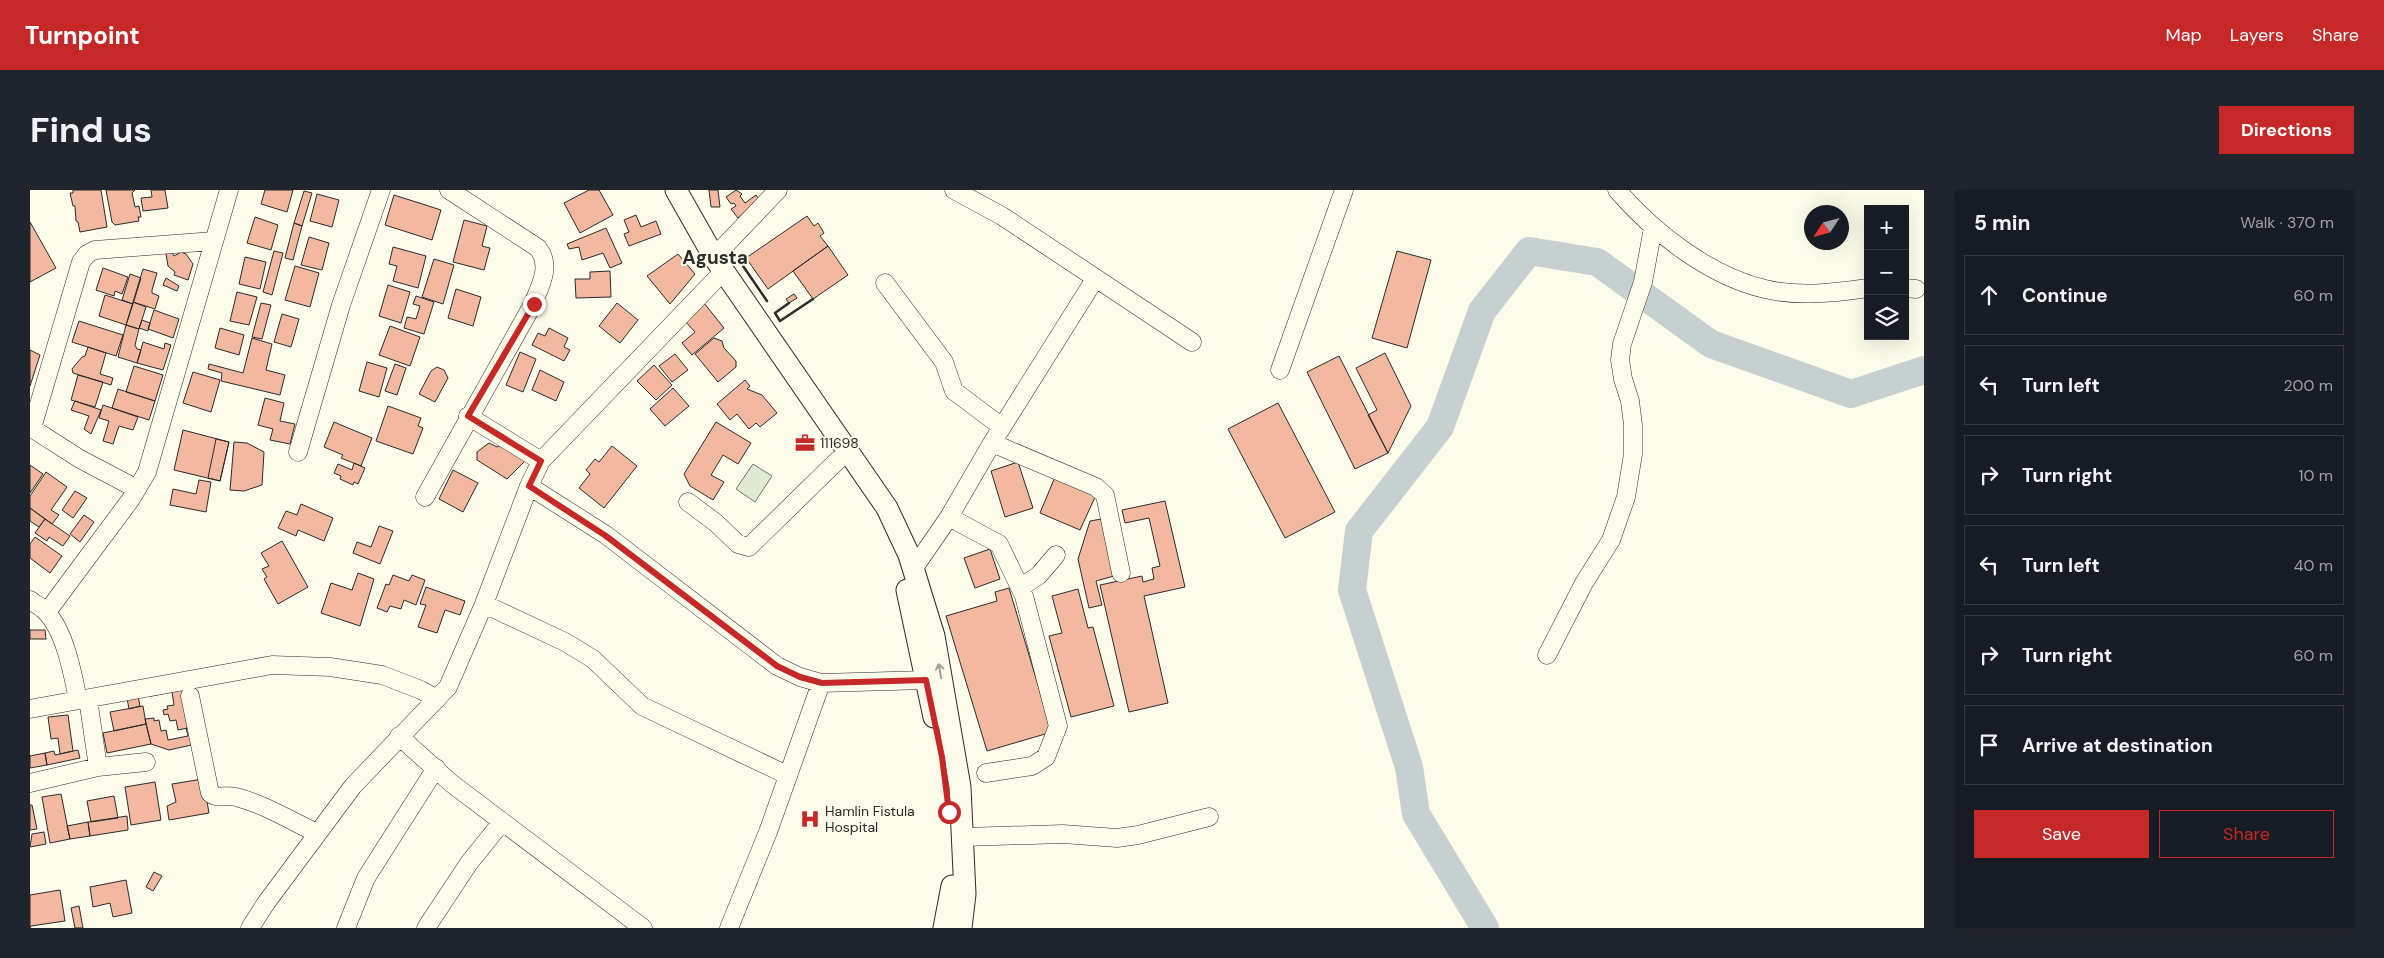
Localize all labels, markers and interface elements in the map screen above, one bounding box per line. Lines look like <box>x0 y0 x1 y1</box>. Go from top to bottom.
text: Turnpoint <box>25 20 140 51</box>
text: Map <box>2166 23 2202 47</box>
text: Layers <box>2230 23 2284 47</box>
text: Share <box>2312 23 2359 47</box>
button: Directions <box>2219 106 2354 154</box>
text: Find us <box>30 107 152 153</box>
north arrow <box>1804 205 1849 250</box>
map controls <box>1864 205 1909 340</box>
button: + <box>1864 205 1909 250</box>
text: 5 min <box>1974 209 2030 237</box>
text: Walk · 370 m <box>2240 212 2334 233</box>
district label: Agusta <box>682 245 748 270</box>
button: − <box>1864 250 1909 295</box>
icon: ahead <box>1975 281 2003 309</box>
text: Continue <box>2022 283 2108 308</box>
text: 60 m <box>2293 285 2333 306</box>
route end <box>523 293 546 316</box>
button: layers <box>1864 295 1909 340</box>
icon: left <box>1975 371 2003 399</box>
text: Turn left <box>2022 373 2100 398</box>
text: 200 m <box>2284 375 2333 396</box>
office icon: 111698 <box>794 432 816 454</box>
place label: 111698 <box>820 434 859 452</box>
icon: right <box>1975 461 2003 489</box>
text: Turn right <box>2022 463 2112 488</box>
text: 10 m <box>2299 465 2333 486</box>
icon: left <box>1975 551 2003 579</box>
text: Turn left <box>2022 553 2100 578</box>
text: 40 m <box>2294 555 2333 576</box>
icon: right <box>1975 641 2003 669</box>
text: Turn right <box>2022 643 2112 668</box>
text: 60 m <box>2293 645 2333 666</box>
one-way arrow <box>935 664 945 680</box>
icon: arrive <box>1975 731 2003 759</box>
text: Arrive at destination <box>2022 733 2213 758</box>
route start <box>938 801 961 824</box>
place label: Hamlin Fistula Hospital <box>825 802 915 836</box>
hospital icon: Hamlin Fistula Hospital <box>799 808 821 830</box>
button: Save <box>1974 810 2149 858</box>
button: Share <box>2159 810 2334 858</box>

